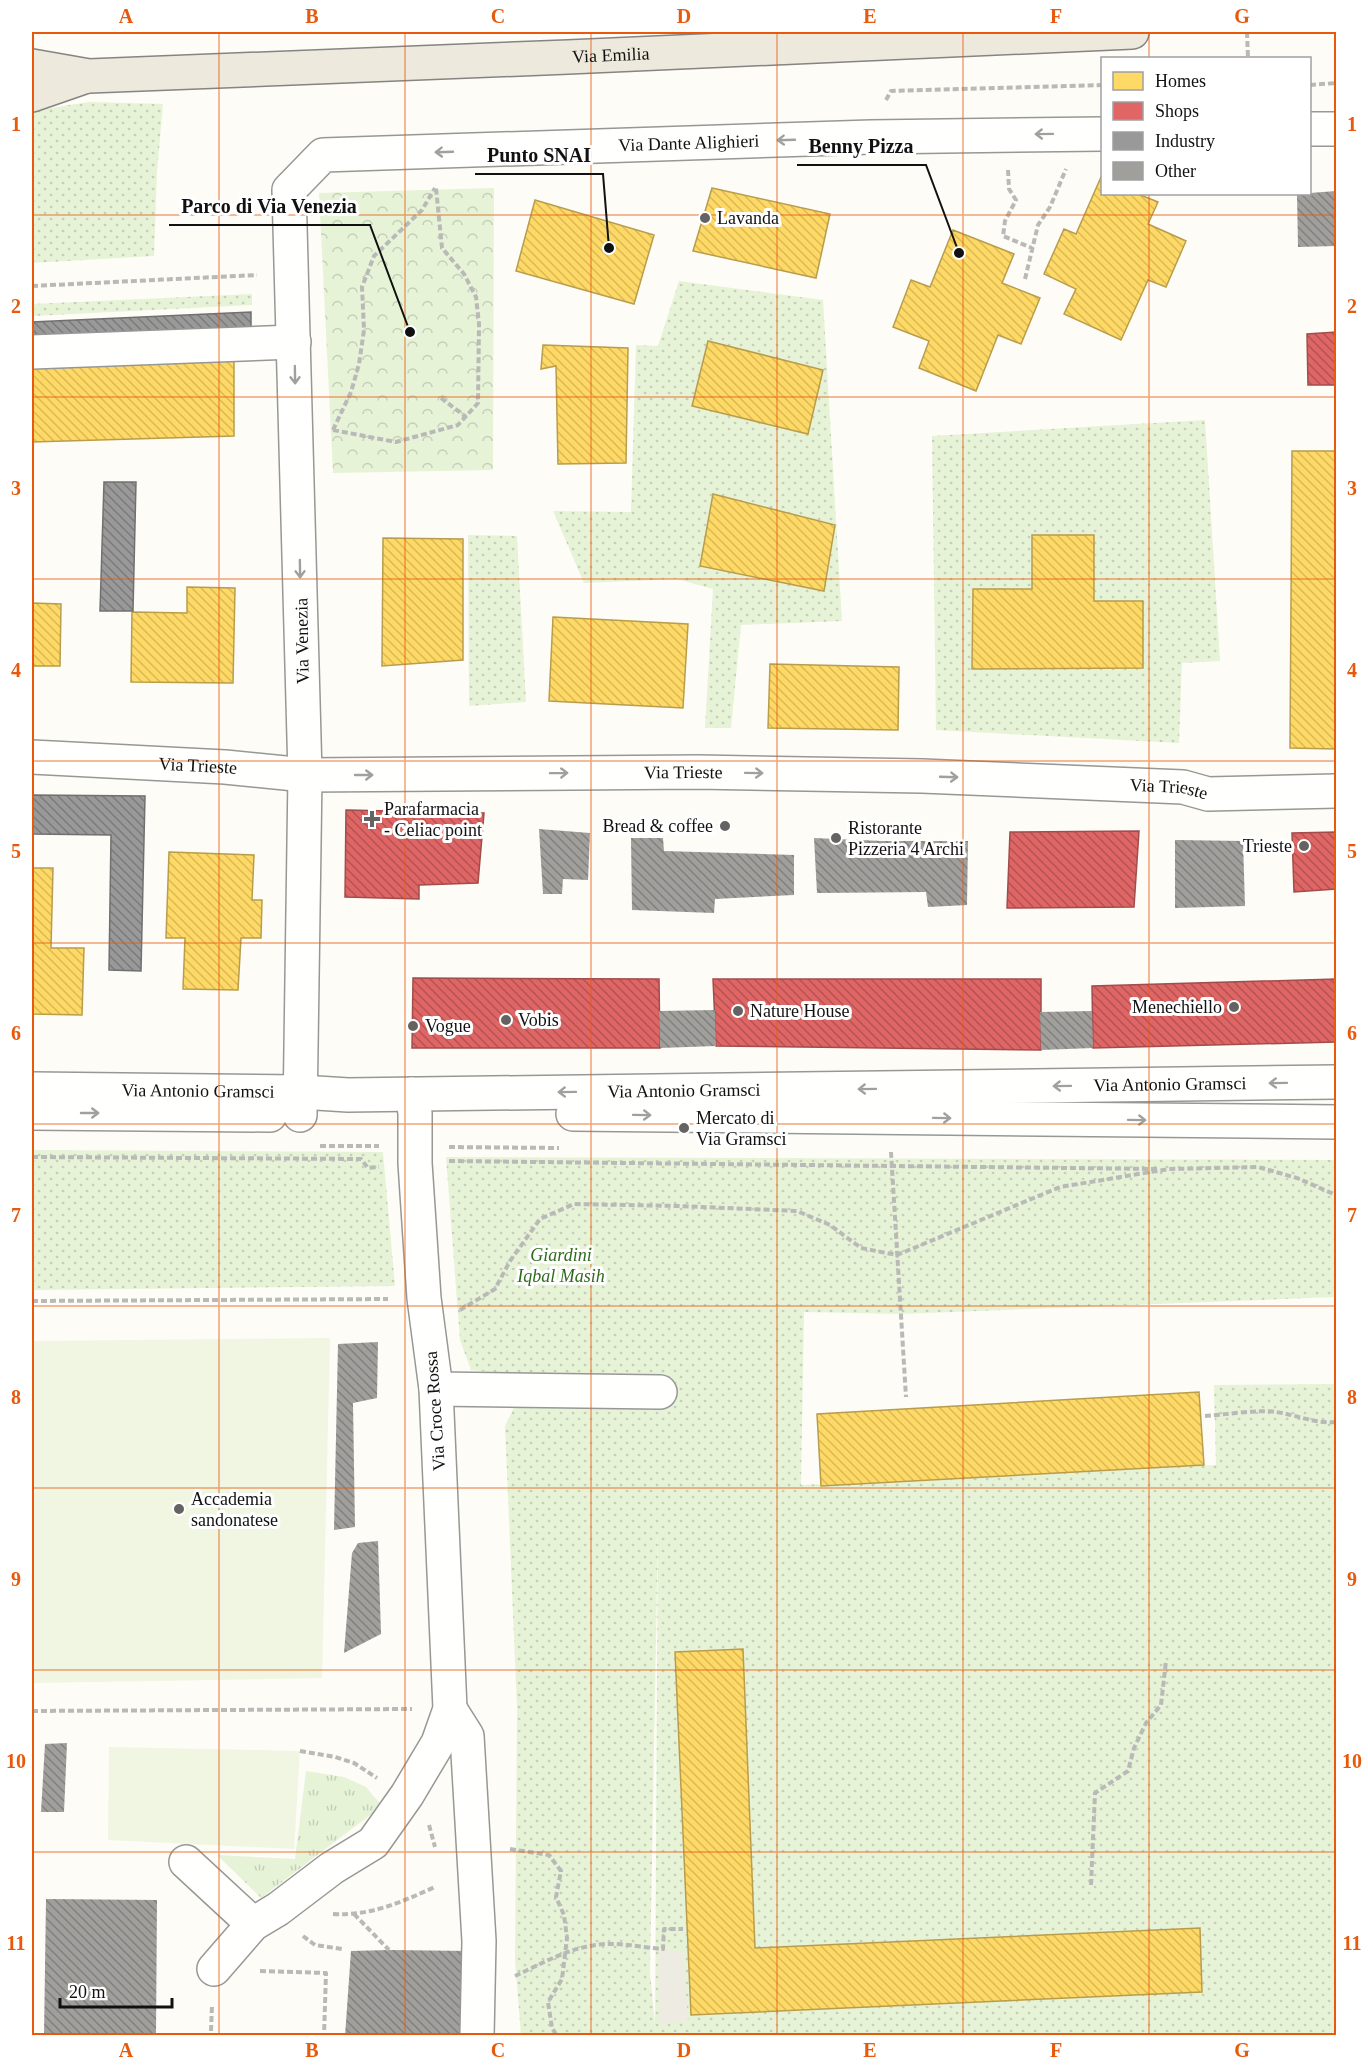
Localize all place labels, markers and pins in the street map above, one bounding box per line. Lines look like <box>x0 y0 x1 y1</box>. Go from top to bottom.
callout: Benny Pizza <box>797 127 926 165</box>
callout: Punto SNAI <box>475 136 603 174</box>
callout: Parco di Via Venezia <box>169 187 370 225</box>
place label: Lavanda <box>717 208 779 228</box>
marker: Lavanda <box>698 211 712 225</box>
place label: Parafarmacia - Celiac point <box>384 799 482 840</box>
marker: Parafarmacia - Celiac point <box>365 812 379 826</box>
place label: Bread & coffee <box>602 816 713 836</box>
place label: Ristorante Pizzeria 4 Archi <box>848 818 964 859</box>
marker: Bread & coffee <box>718 819 732 833</box>
marker: Ristorante Pizzeria 4 Archi <box>829 831 843 845</box>
place label: Trieste <box>1243 836 1292 856</box>
marker: Trieste <box>1297 839 1311 853</box>
place label: Menechiello <box>1132 997 1222 1017</box>
marker: Menechiello <box>1227 1000 1241 1014</box>
place label: Nature House <box>750 1001 849 1021</box>
marker: Nature House <box>731 1004 745 1018</box>
place label: Vobis <box>518 1010 559 1030</box>
marker: Vobis <box>499 1013 513 1027</box>
place label: Vogue <box>425 1016 471 1036</box>
marker: Vogue <box>406 1019 420 1033</box>
place label: Mercato di Via Gramsci <box>696 1108 786 1149</box>
marker: Mercato di Via Gramsci <box>677 1121 691 1135</box>
place label: Accademia sandonatese <box>191 1489 278 1530</box>
marker: Accademia sandonatese <box>172 1502 186 1516</box>

